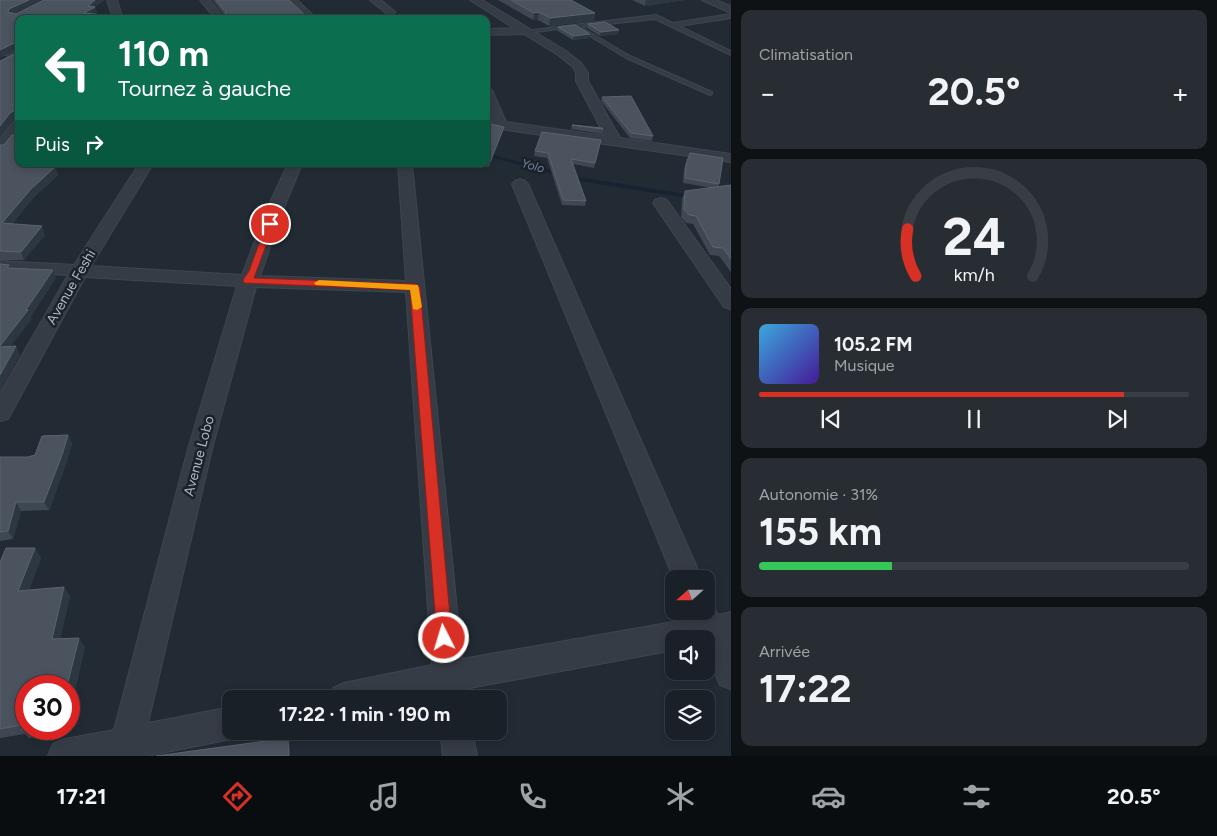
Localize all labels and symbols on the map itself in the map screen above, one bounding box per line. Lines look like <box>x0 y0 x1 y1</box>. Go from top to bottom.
water label: Yolo <box>520 156 546 176</box>
pin <box>249 203 291 245</box>
street label: Avenue Feshi <box>43 247 99 327</box>
street label: Avenue Lobo <box>180 414 218 498</box>
north arrow <box>665 570 715 620</box>
position arrow <box>417 611 469 663</box>
speed limit sign: 30 <box>15 675 80 740</box>

